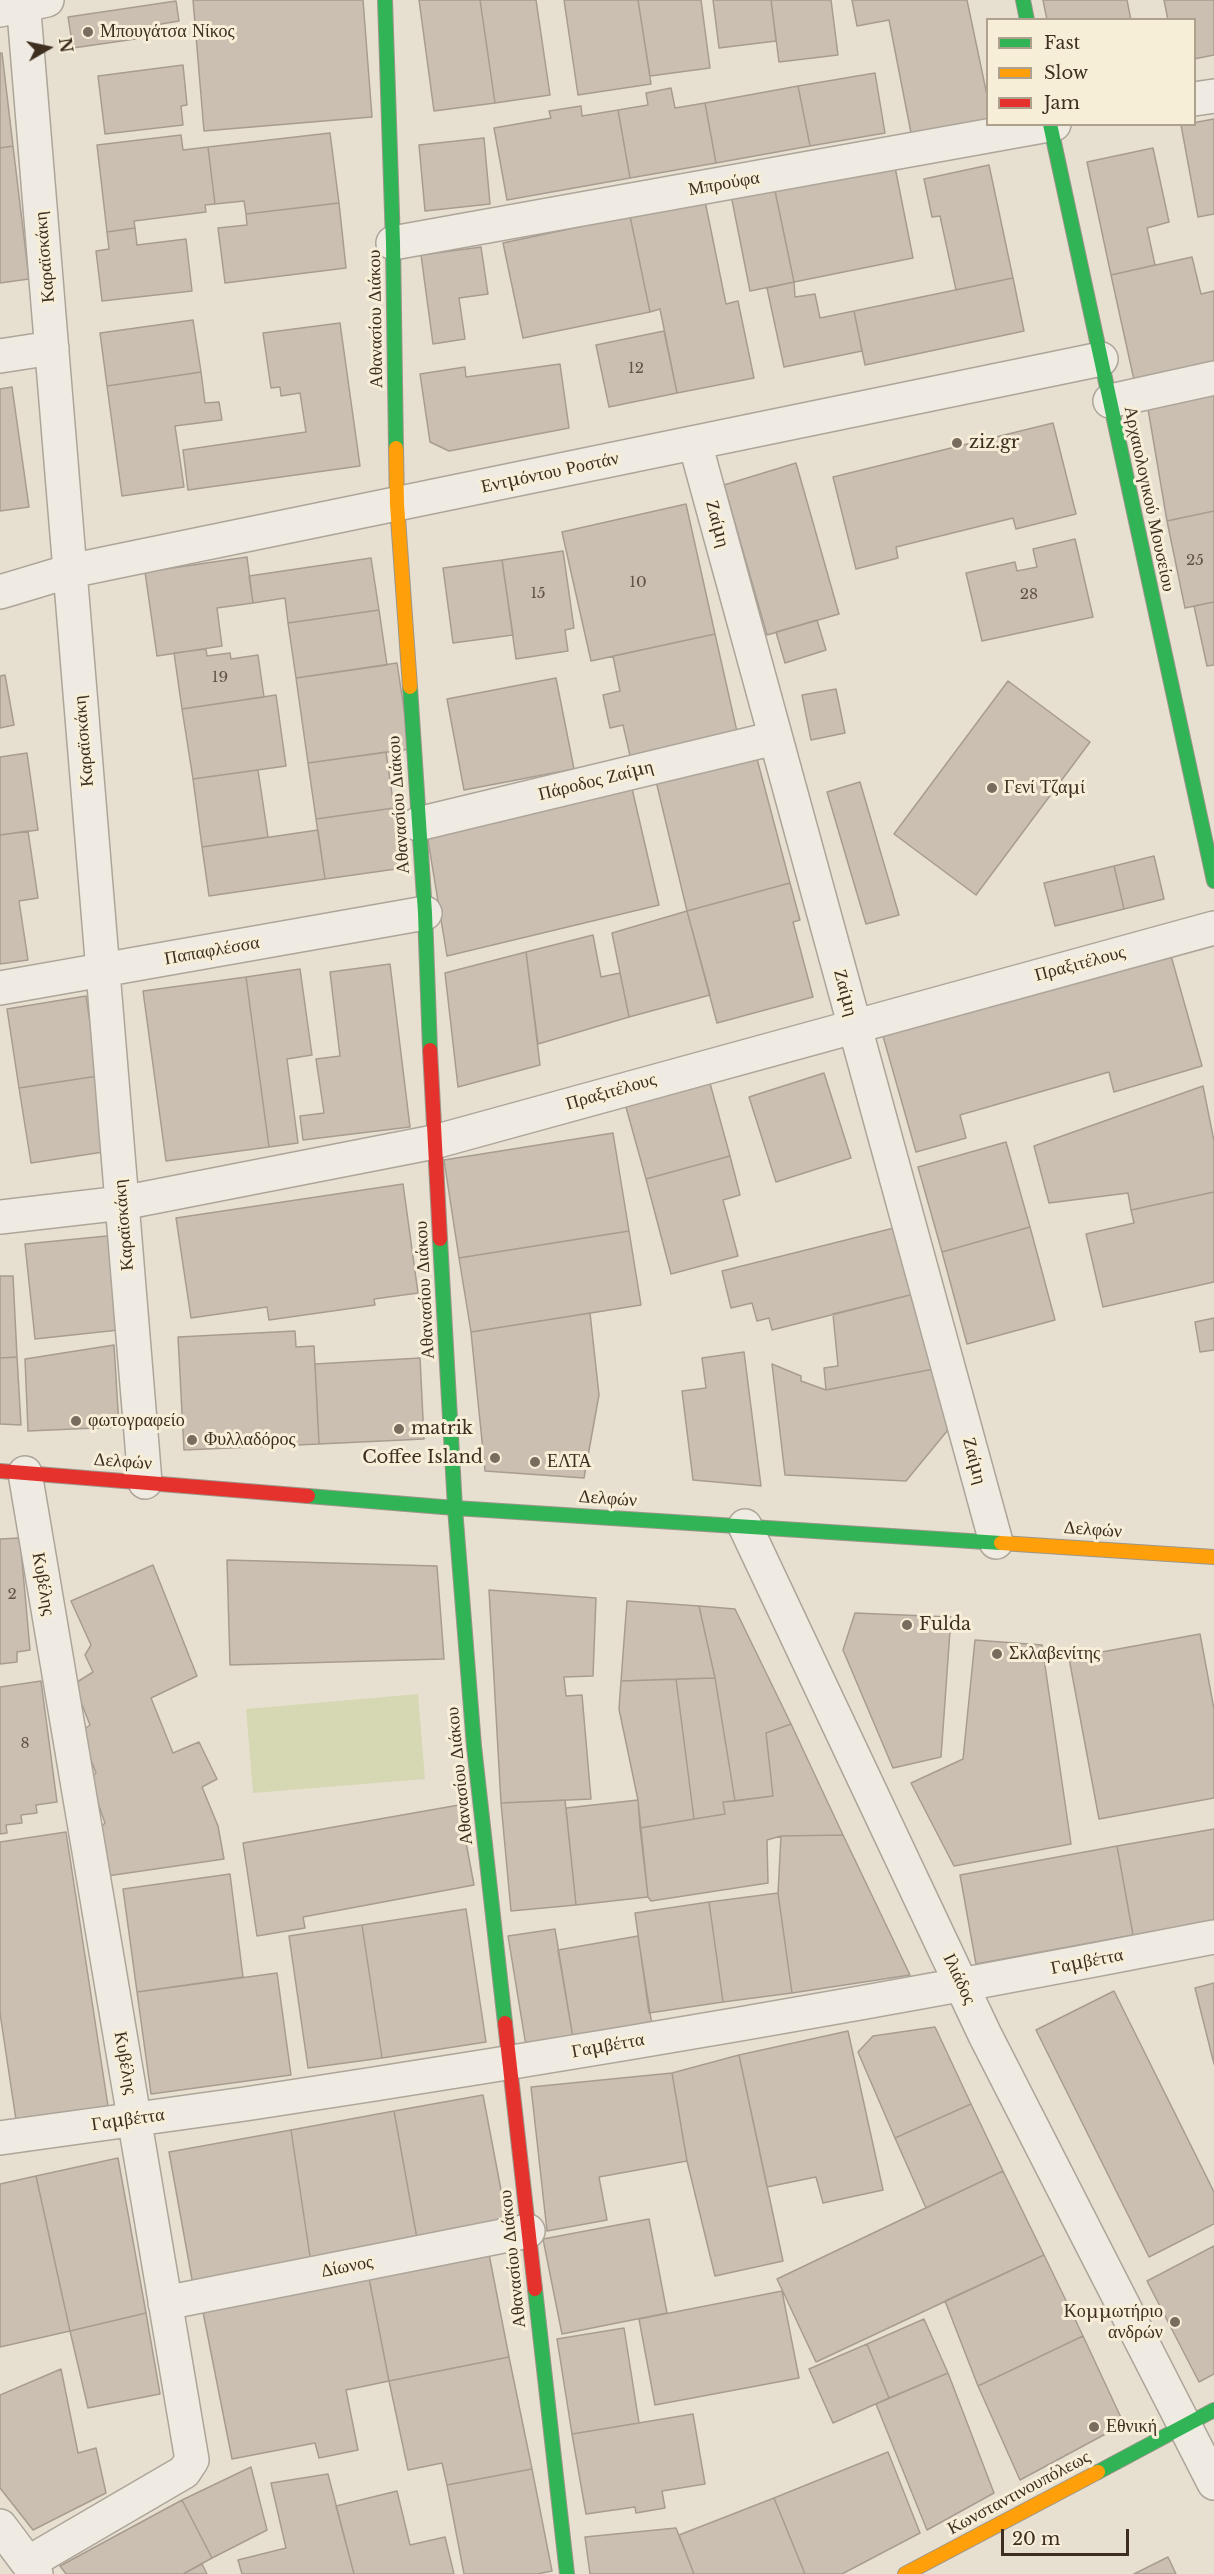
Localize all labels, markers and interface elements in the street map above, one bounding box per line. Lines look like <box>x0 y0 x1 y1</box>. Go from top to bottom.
north arrow <box>18 18 78 78</box>
legend <box>986 18 1196 126</box>
place label: Μπουγάτσα Νίκος <box>100 21 235 43</box>
marker: Μπουγάτσα Νίκος <box>81 25 95 39</box>
text: Fast <box>1044 32 1080 54</box>
text: N <box>55 36 77 54</box>
text: Slow <box>1044 62 1088 84</box>
text: Jam <box>1044 92 1080 114</box>
street label: Μπρούφα <box>687 167 761 201</box>
street label: Καραϊσκάκη <box>30 210 60 304</box>
street label: Αθανασίου Διάκου <box>364 249 388 389</box>
house number: 12 <box>628 360 644 378</box>
street label: Αρχαιολογικού Μουσείου <box>1119 404 1179 594</box>
place label: ziz.gr <box>969 432 1019 454</box>
marker: ziz.gr <box>950 436 964 450</box>
street label: Εντμόντου Ροστάν <box>479 448 621 498</box>
street label: Ζαίμη <box>700 498 734 550</box>
house number: 25 <box>1186 552 1204 570</box>
house number: 10 <box>629 574 647 592</box>
house number: 15 <box>530 585 546 603</box>
house number: 28 <box>1020 586 1038 604</box>
house number: 19 <box>212 669 228 687</box>
street label: Καραϊσκάκη <box>69 694 99 788</box>
street label: Αθανασίου Διάκου <box>383 735 415 875</box>
street label: Πάροδος Ζαίμη <box>536 756 656 806</box>
place label: Γενί Τζαμί <box>1004 777 1085 799</box>
marker: Γενί Τζαμί <box>985 781 999 795</box>
street label: Παπαφλέσσα <box>163 932 261 970</box>
street label: Πραξιτέλους <box>1032 942 1128 986</box>
street label: Ζαίμη <box>828 967 862 1019</box>
street label: Πραξιτέλους <box>563 1069 659 1115</box>
street label: Καραϊσκάκη <box>109 1178 139 1272</box>
street label: Αθανασίου Διάκου <box>411 1220 439 1360</box>
place label: φωτογραφείο <box>88 1410 185 1432</box>
marker: φωτογραφείο <box>69 1414 83 1428</box>
place label: matrik <box>411 1418 473 1440</box>
marker: matrik <box>392 1422 406 1436</box>
place label: Φυλλαδόρος <box>204 1429 296 1451</box>
marker: Φυλλαδόρος <box>185 1433 199 1447</box>
street label: Ζαίμη <box>957 1435 991 1487</box>
place label: Coffee Island <box>362 1447 483 1469</box>
street label: Δελφών <box>93 1449 153 1475</box>
marker: Coffee Island <box>488 1451 502 1465</box>
place label: ΕΛΤΑ <box>547 1451 592 1473</box>
marker: ΕΛΤΑ <box>528 1455 542 1469</box>
street label: Δελφών <box>578 1486 638 1512</box>
street label: Δελφών <box>1063 1517 1123 1543</box>
street label: Κυβέλης <box>27 1551 59 1617</box>
house number: 2 <box>7 1586 17 1604</box>
place label: Fulda <box>919 1614 971 1636</box>
marker: Fulda <box>900 1618 914 1632</box>
place label: Σκλαβενίτης <box>1009 1643 1100 1665</box>
marker: Σκλαβενίτης <box>990 1647 1004 1661</box>
street label: Αθανασίου Διάκου <box>442 1706 478 1846</box>
house number: 8 <box>20 1735 30 1753</box>
street label: Γαμβέττα <box>1049 1944 1125 1980</box>
street label: Ιλιάδος <box>938 1950 980 2008</box>
street label: Γαμβέττα <box>570 2029 646 2063</box>
street label: Κυβέλης <box>109 2030 141 2096</box>
street label: Γαμβέττα <box>90 2104 166 2136</box>
street label: Αθανασίου Διάκου <box>495 2189 531 2329</box>
street label: Δίωνος <box>319 2251 375 2283</box>
place label: Κομμωτήριο ανδρών <box>1064 2301 1163 2344</box>
marker: Κομμωτήριο ανδρών <box>1168 2315 1182 2329</box>
place label: Εθνική <box>1106 2416 1157 2438</box>
marker: Εθνική <box>1087 2420 1101 2434</box>
street label: Κωνσταντινουπόλεως <box>944 2446 1094 2540</box>
scale bar <box>1004 2517 1132 2555</box>
text: 20 m <box>1012 2528 1060 2550</box>

